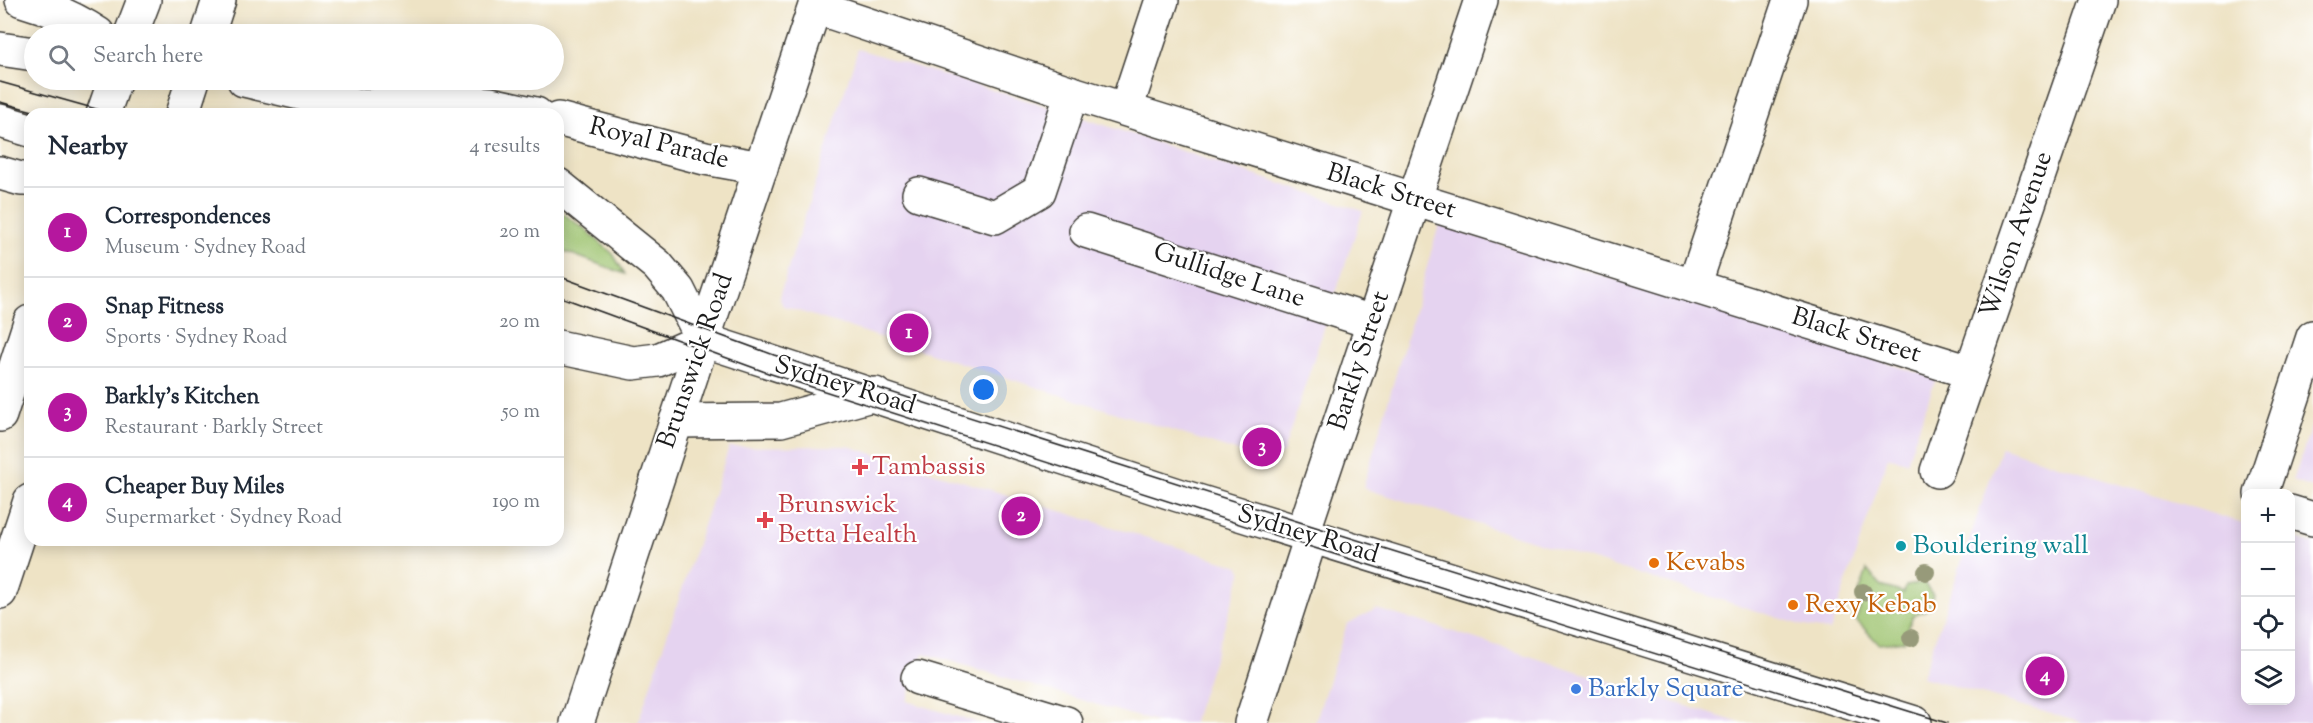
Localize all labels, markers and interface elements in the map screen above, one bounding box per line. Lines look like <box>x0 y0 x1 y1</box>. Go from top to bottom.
search box <box>24 24 564 90</box>
icon: search <box>45 41 78 74</box>
text: Search here <box>93 41 203 73</box>
street label: Royal Parade <box>585 109 733 179</box>
text: Nearby <box>48 129 128 166</box>
text: 4 results <box>469 133 540 162</box>
street label: Wilson Avenue <box>1971 147 2063 323</box>
street label: Black Street <box>1322 155 1460 229</box>
text: Correspondences <box>105 202 271 234</box>
text: 1 <box>64 218 71 247</box>
text: 20 m <box>499 218 540 247</box>
text: Museum · Sydney Road <box>105 234 306 263</box>
street label: Gullidge Lane <box>1148 234 1310 318</box>
street label: Brunswick Road <box>649 268 743 454</box>
street label: Barkly Street <box>1320 287 1400 435</box>
text: Snap Fitness <box>105 292 224 324</box>
street label: Black Street <box>1787 299 1925 373</box>
text: 2 <box>63 308 72 337</box>
text: 20 m <box>499 308 540 337</box>
pin: 1 <box>890 310 928 356</box>
text: Sports · Sydney Road <box>105 324 287 353</box>
street label: Sydney Road <box>770 347 921 425</box>
your location <box>969 375 998 404</box>
text: Barkly's Kitchen <box>105 382 260 414</box>
text: 3 <box>63 398 72 427</box>
text: 50 m <box>502 398 540 427</box>
text: Restaurant · Barkly Street <box>105 414 323 443</box>
pin: 3 <box>1242 424 1282 470</box>
place label: Tambassis <box>872 449 985 486</box>
marker: Tambassis <box>853 460 867 474</box>
text: Cheaper Buy Miles <box>105 472 284 504</box>
place label: Brunswick Betta Health <box>778 487 918 554</box>
text: 4 <box>62 488 73 517</box>
text: 190 m <box>492 488 540 517</box>
map controls <box>2241 489 2295 705</box>
button: + <box>2241 489 2295 543</box>
pin: 2 <box>1002 494 1040 538</box>
street label: Sydney Road <box>1233 496 1384 574</box>
text: Supermarket · Sydney Road <box>105 504 342 533</box>
marker: Brunswick Betta Health <box>756 511 774 529</box>
place label: Bouldering wall <box>1913 528 2089 565</box>
marker: Bouldering wall <box>1894 539 1908 553</box>
button: − <box>2241 543 2295 597</box>
place label: Kevabs <box>1666 545 1745 582</box>
marker: Kevabs <box>1647 556 1661 570</box>
place label: Rexy Kebab <box>1805 587 1937 624</box>
button: locate <box>2241 597 2295 651</box>
marker: Rexy Kebab <box>1786 598 1800 612</box>
button: layers <box>2241 651 2295 705</box>
pin: 4 <box>2026 654 2064 698</box>
place label: Barkly Square <box>1588 671 1744 708</box>
marker: Barkly Square <box>1569 682 1583 696</box>

